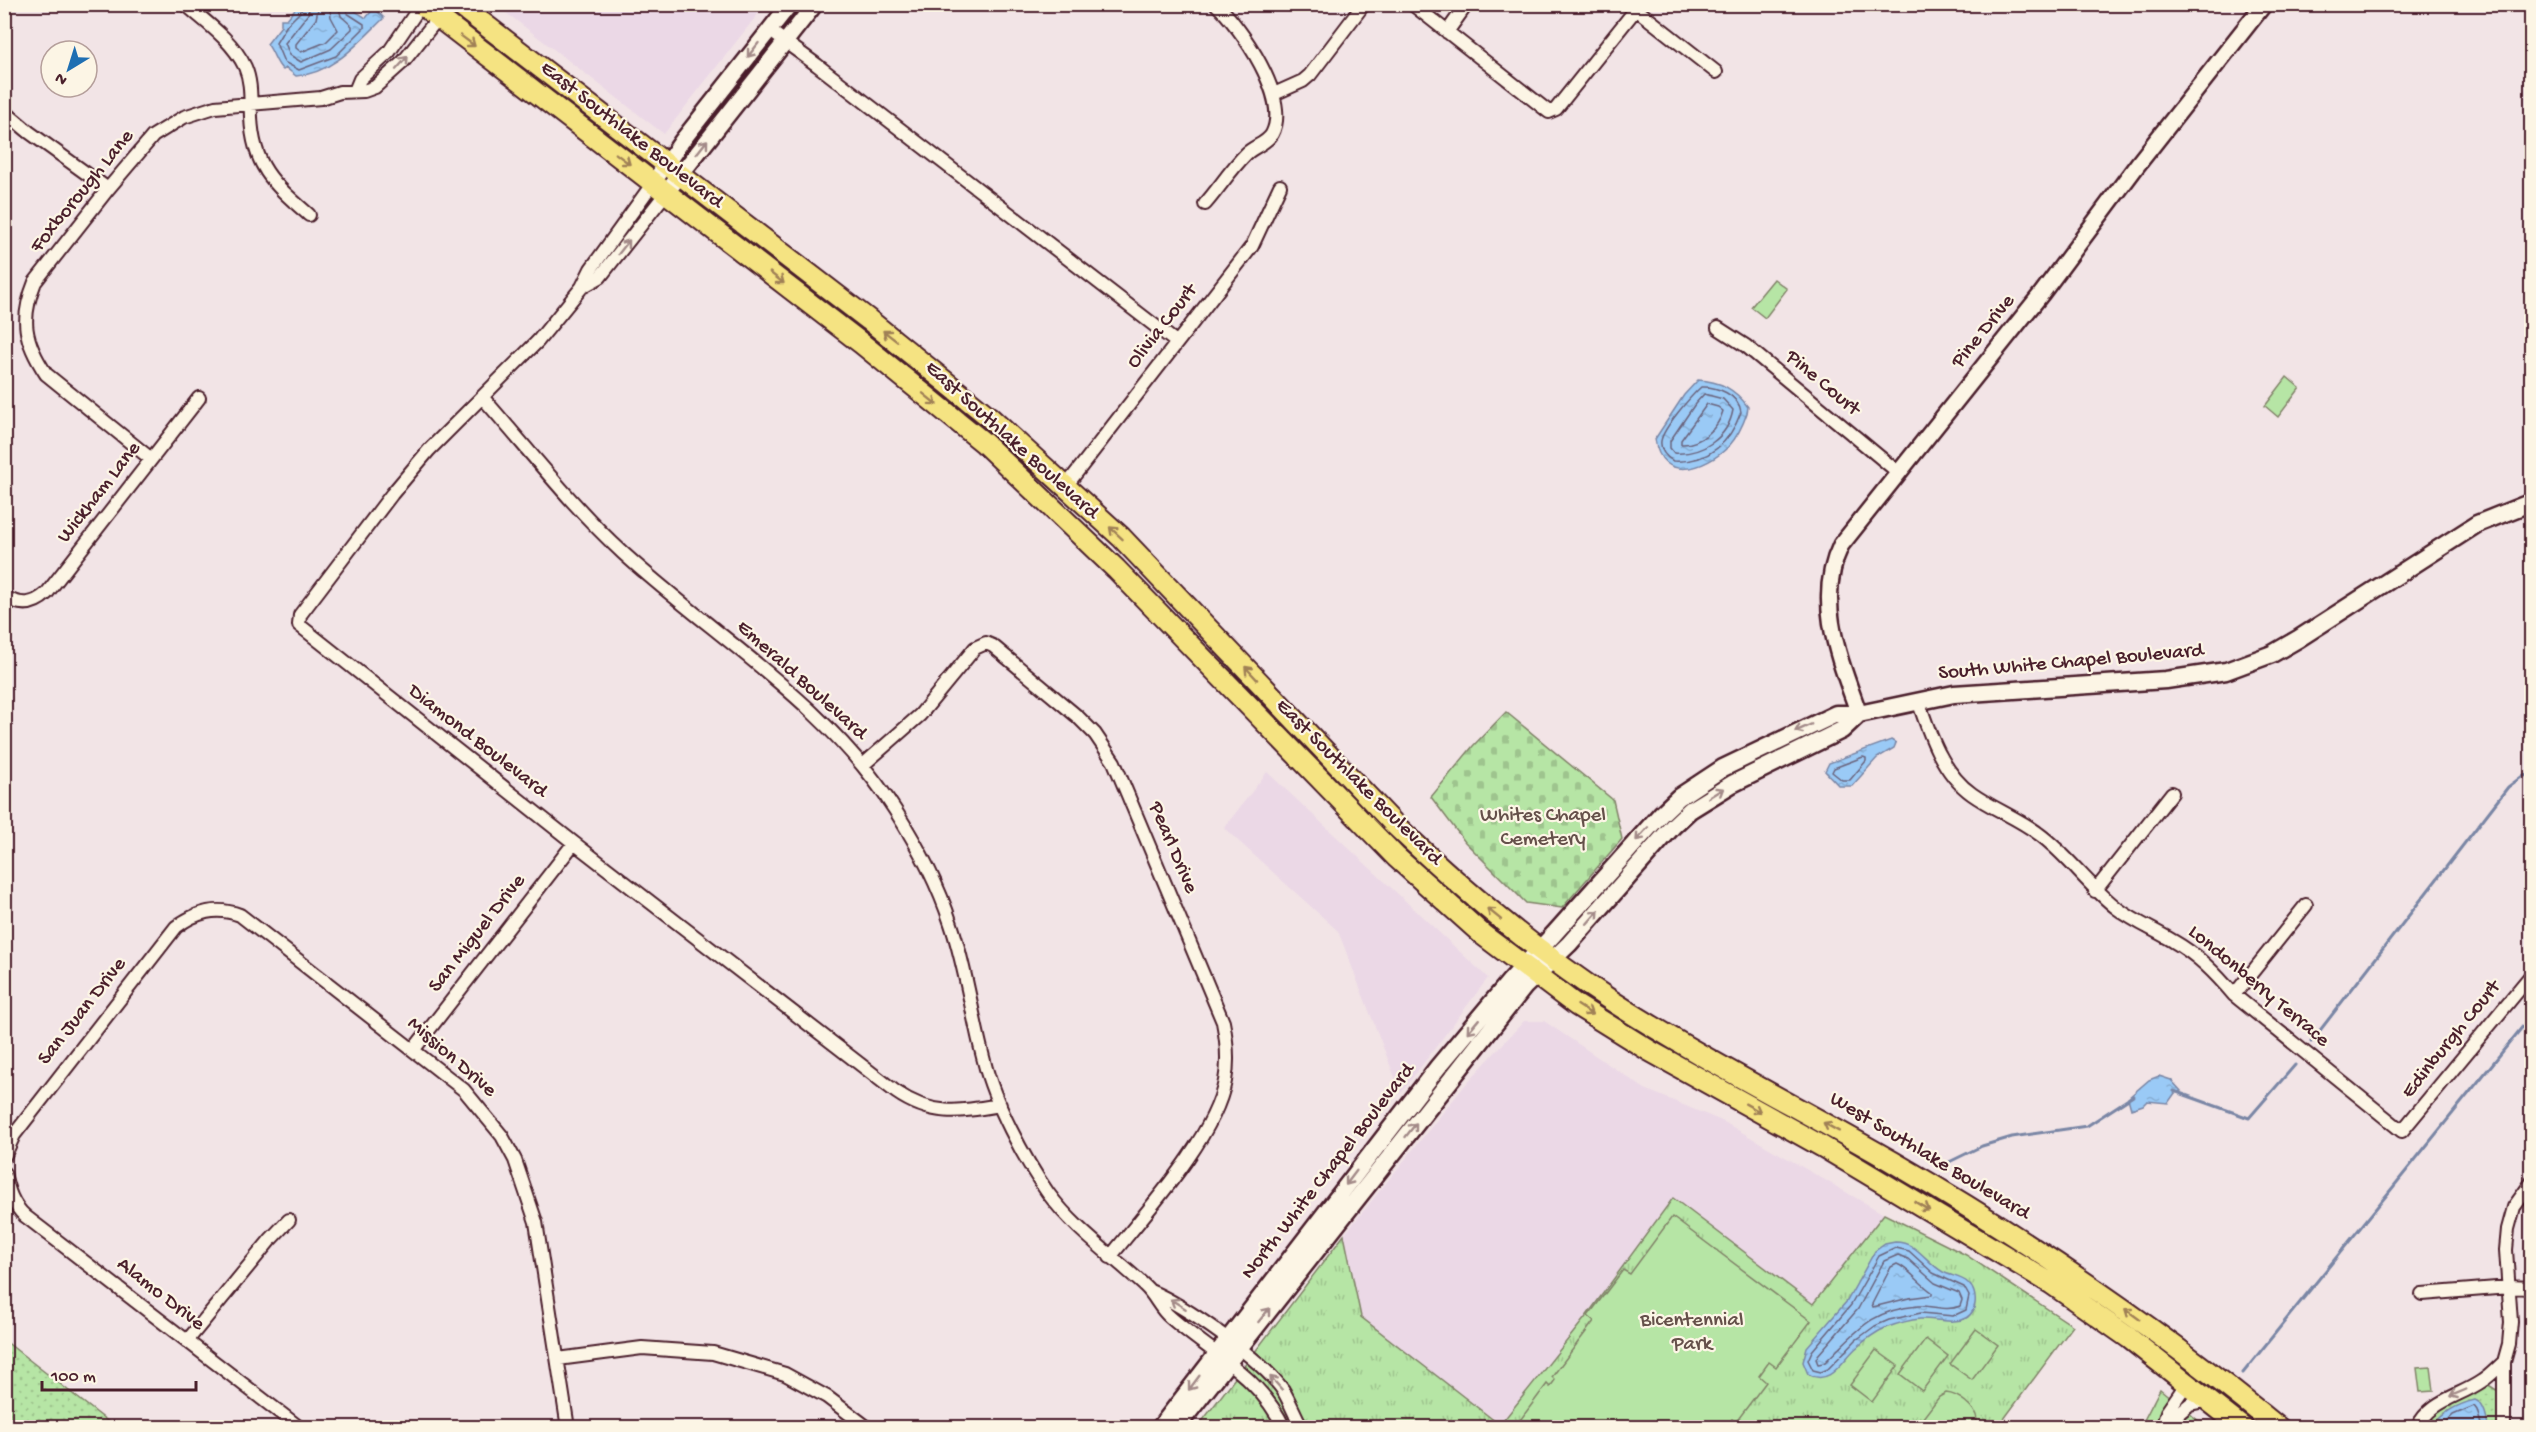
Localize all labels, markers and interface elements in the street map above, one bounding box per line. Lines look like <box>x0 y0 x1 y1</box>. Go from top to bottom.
one-way arrow <box>460 34 476 47</box>
north arrow <box>39 39 99 99</box>
one-way arrow <box>747 42 760 58</box>
one-way arrow <box>395 55 409 70</box>
street label: East Southlake Boulevard <box>534 57 729 216</box>
text: N <box>52 67 72 89</box>
street label: Foxborough Lane <box>25 124 141 259</box>
one-way arrow <box>696 139 709 155</box>
one-way arrow <box>614 153 630 166</box>
one-way arrow <box>617 239 630 255</box>
one-way arrow <box>769 272 785 285</box>
street label: Olivia Court <box>1122 278 1205 374</box>
street label: Pine Drive <box>1946 289 2022 375</box>
one-way arrow <box>882 330 898 343</box>
street label: Pine Court <box>1779 345 1866 424</box>
street label: East Southlake Boulevard <box>919 356 1104 527</box>
one-way arrow <box>922 392 937 406</box>
street label: Wickham Lane <box>53 436 148 549</box>
one-way arrow <box>1109 526 1124 540</box>
street label: Emerald Boulevard <box>730 616 873 747</box>
street label: South White Chapel Boulevard <box>1937 639 2206 687</box>
one-way arrow <box>1244 666 1259 681</box>
street label: Diamond Boulevard <box>401 678 553 805</box>
street label: East Southlake Boulevard <box>1269 694 1448 873</box>
one-way arrow <box>1795 723 1813 735</box>
one-way arrow <box>1707 787 1724 799</box>
street label: Pearl Drive <box>1141 798 1203 899</box>
park label: Whites Chapel Cemetery <box>1480 804 1606 853</box>
one-way arrow <box>1635 826 1649 841</box>
street label: San Miguel Drive <box>424 869 533 998</box>
one-way arrow <box>1486 907 1502 920</box>
one-way arrow <box>1586 910 1600 925</box>
street label: Londonberry Terrace <box>2182 920 2335 1054</box>
street label: San Juan Drive <box>33 952 133 1071</box>
street label: Edinburgh Court <box>2397 974 2509 1104</box>
one-way arrow <box>1576 1004 1593 1017</box>
street label: Mission Drive <box>401 1012 502 1105</box>
one-way arrow <box>1466 1018 1479 1034</box>
street label: North White Chapel Boulevard <box>1237 1058 1422 1285</box>
street label: West Southlake Boulevard <box>1824 1087 2035 1228</box>
one-way arrow <box>1744 1103 1762 1114</box>
one-way arrow <box>1822 1121 1840 1132</box>
one-way arrow <box>1405 1122 1418 1138</box>
one-way arrow <box>1345 1170 1358 1186</box>
one-way arrow <box>1913 1200 1930 1212</box>
street label: Alamo Drive <box>111 1253 210 1338</box>
one-way arrow <box>1170 1298 1187 1310</box>
one-way arrow <box>1257 1307 1270 1323</box>
one-way arrow <box>2125 1308 2141 1320</box>
park label: Bicentennial Park <box>1639 1309 1744 1358</box>
scale bar <box>42 1354 196 1392</box>
text: 100 m <box>50 1367 96 1388</box>
one-way arrow <box>1188 1375 1201 1391</box>
one-way arrow <box>1269 1376 1283 1391</box>
one-way arrow <box>2450 1388 2468 1399</box>

